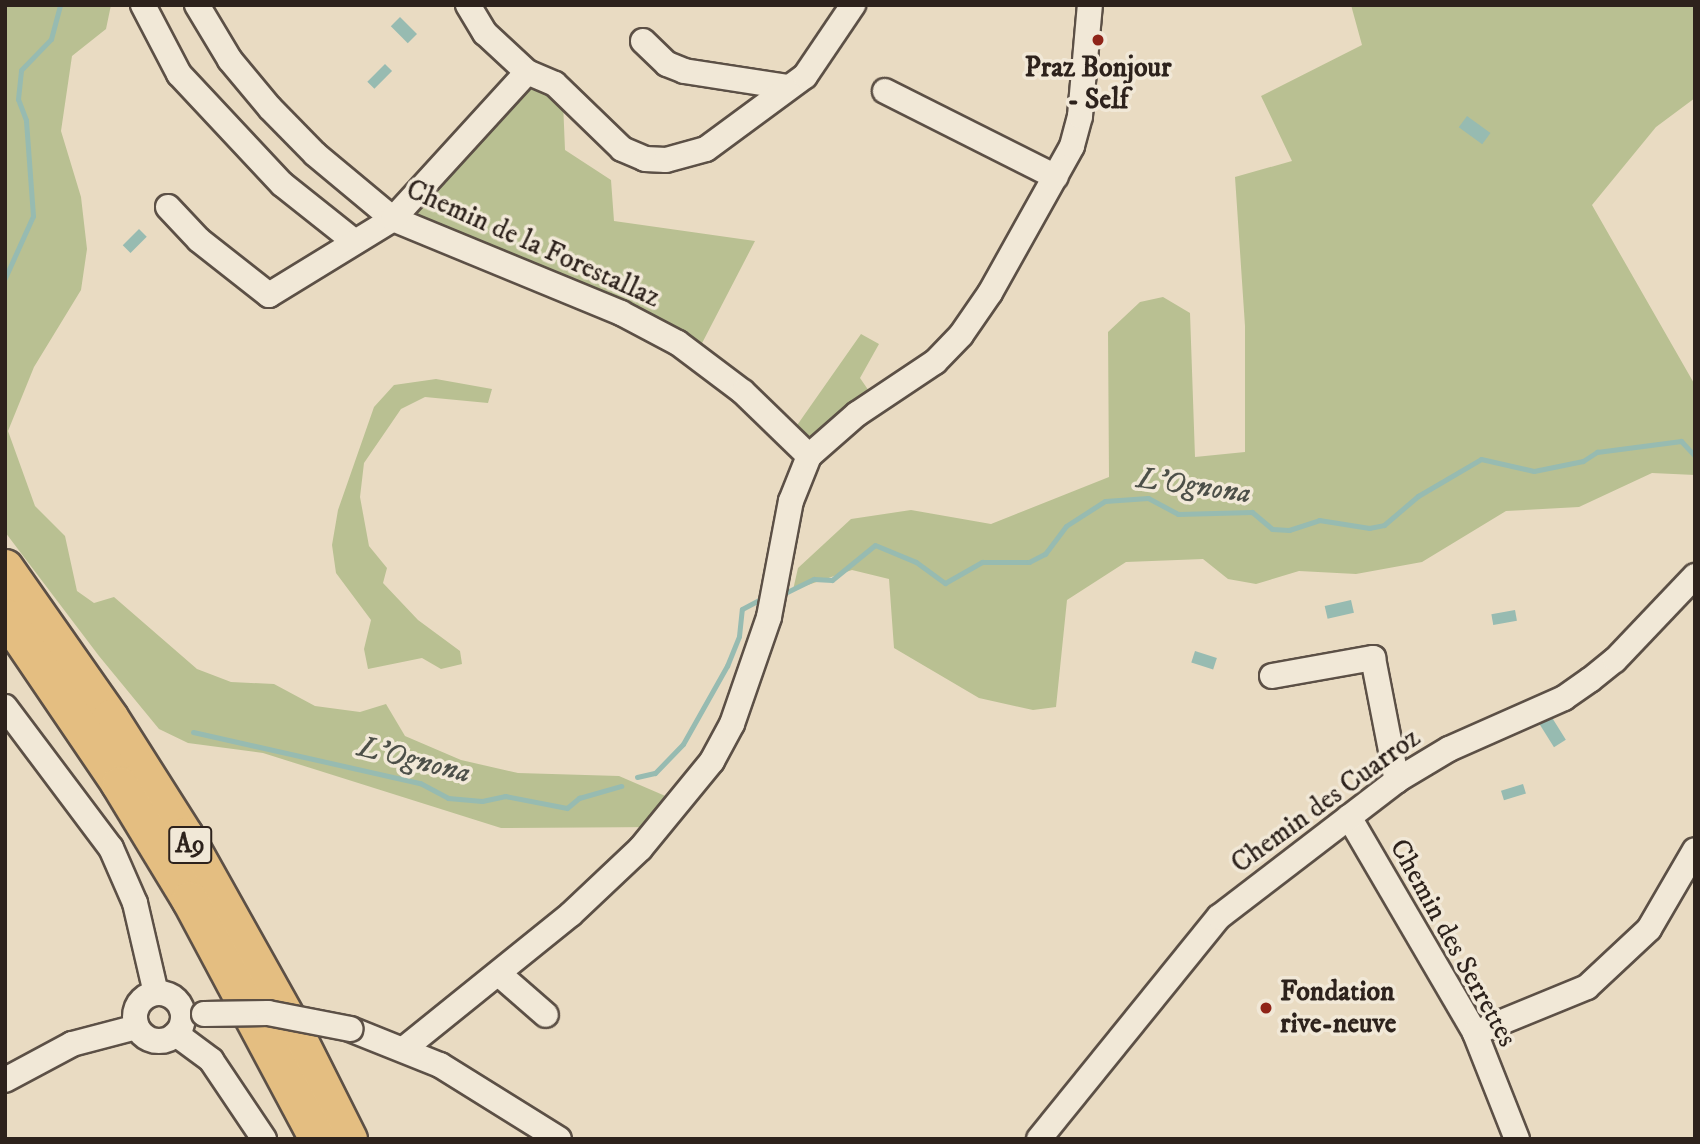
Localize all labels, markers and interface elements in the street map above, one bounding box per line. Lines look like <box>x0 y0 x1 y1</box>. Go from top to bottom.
marker: Praz Bonjour - Self <box>1090 32 1106 48</box>
place label: Praz Bonjour - Self <box>1025 51 1171 117</box>
street label: Chemin de la Forestallaz <box>401 173 665 315</box>
water label: L'Ognona <box>1135 461 1253 513</box>
street label: Chemin des Cuarroz <box>1225 721 1427 881</box>
water label: L'Ognona <box>354 730 474 792</box>
road number: A9 <box>167 822 213 867</box>
street label: Chemin des Serrettes <box>1382 833 1524 1053</box>
place label: Fondation rive-neuve <box>1280 975 1396 1041</box>
marker: Fondation rive-neuve <box>1258 1000 1274 1016</box>

